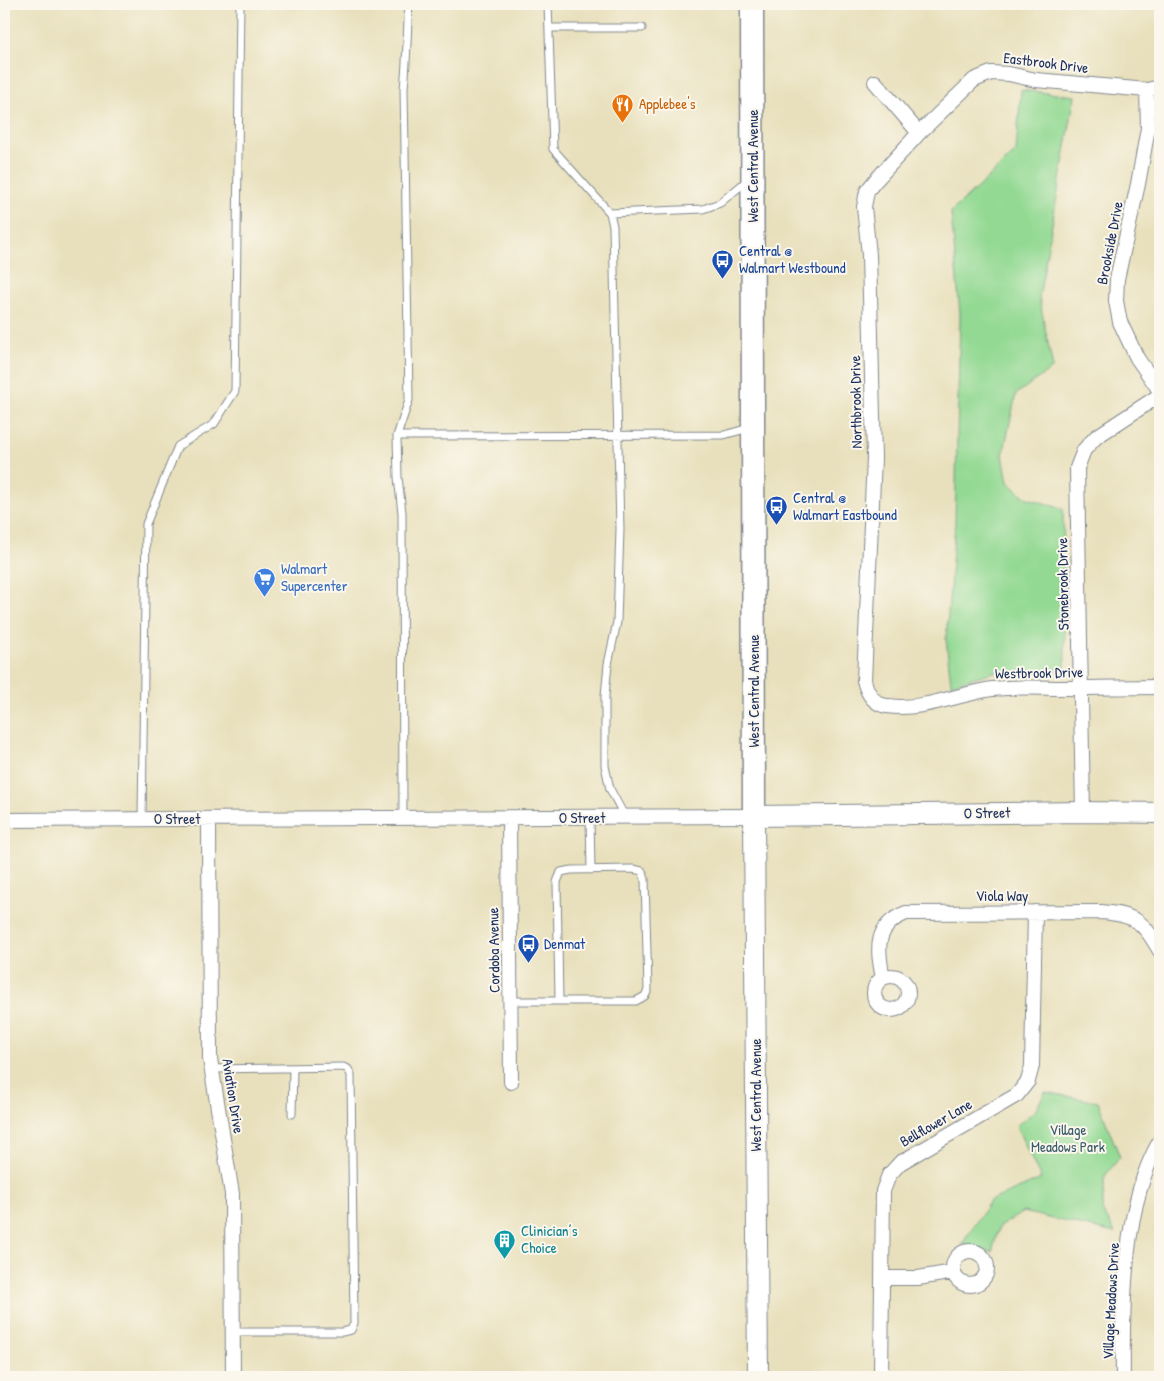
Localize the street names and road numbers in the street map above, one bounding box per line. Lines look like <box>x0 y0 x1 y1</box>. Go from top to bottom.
street label: Eastbrook Drive <box>1002 47 1090 78</box>
street label: West Central Avenue <box>742 110 763 222</box>
street label: Brookside Drive <box>1091 199 1128 286</box>
street label: Northbrook Drive <box>844 355 867 449</box>
street label: Stonebrook Drive <box>1051 537 1074 631</box>
street label: West Central Avenue <box>743 635 764 747</box>
street label: Westbrook Drive <box>995 661 1083 684</box>
street label: O Street <box>963 802 1011 823</box>
street label: O Street <box>559 807 606 828</box>
street label: O Street <box>154 808 201 829</box>
street label: Viola Way <box>976 885 1028 906</box>
street label: Cordoba Avenue <box>482 907 505 993</box>
street label: West Central Avenue <box>745 1039 766 1151</box>
street label: Aviation Drive <box>217 1057 250 1135</box>
street label: Bellflower Lane <box>896 1093 976 1152</box>
street label: Village Meadows Drive <box>1097 1242 1124 1360</box>

